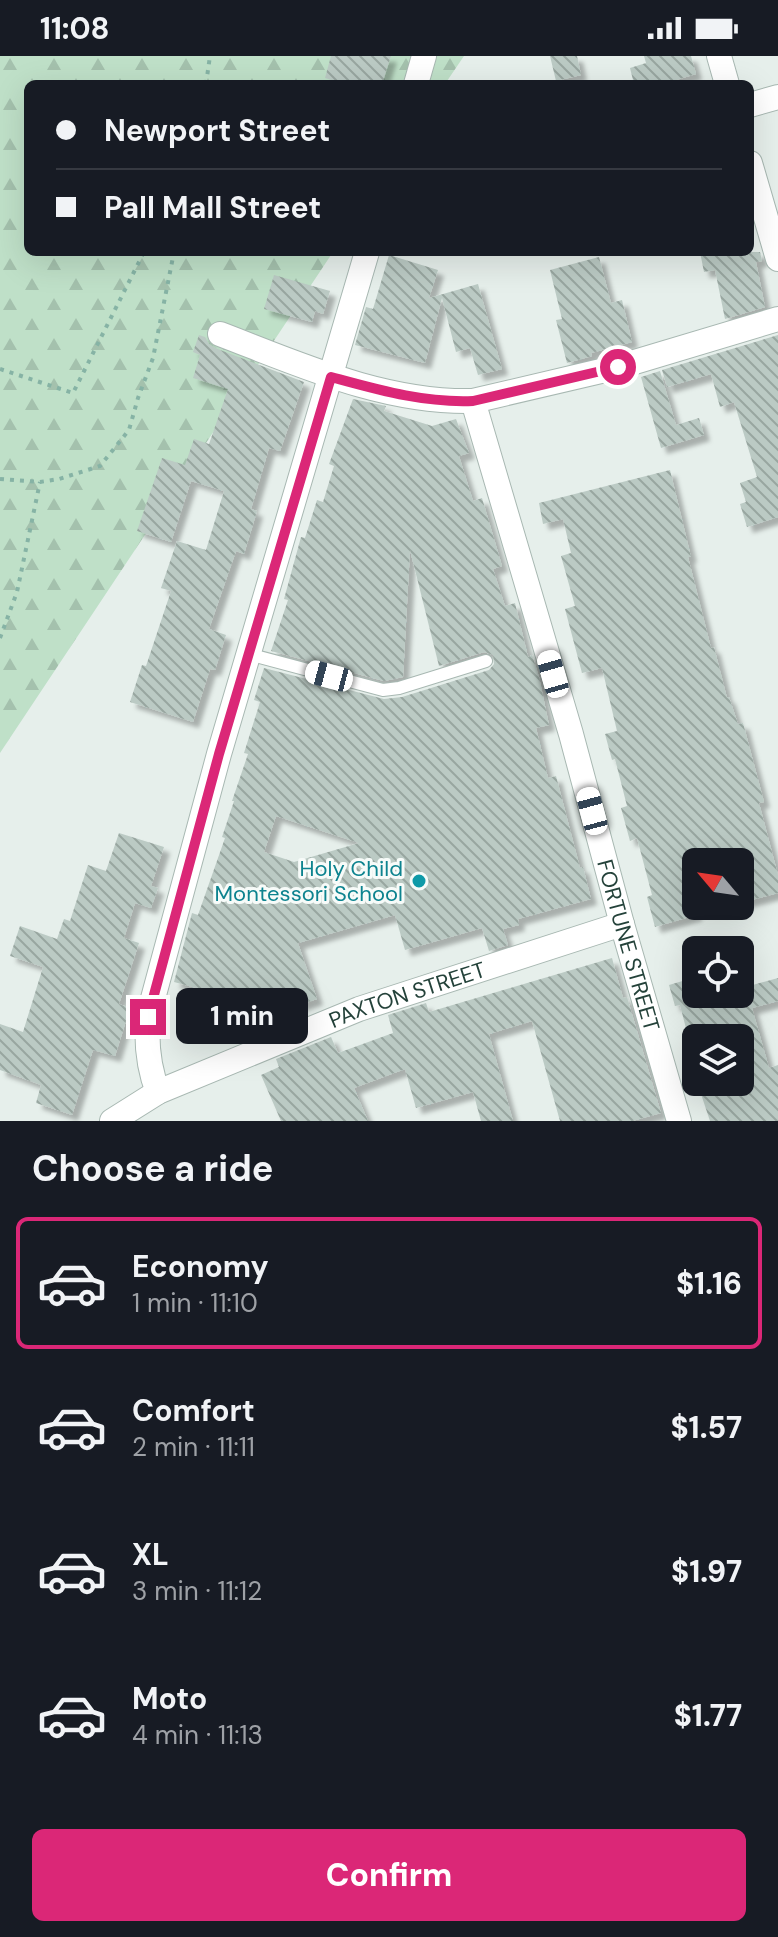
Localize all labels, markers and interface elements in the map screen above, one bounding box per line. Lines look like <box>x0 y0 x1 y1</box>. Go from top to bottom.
text: 11:08 <box>40 9 110 48</box>
text: Newport Street <box>104 111 330 150</box>
text: Pall Mall Street <box>104 188 321 227</box>
route start <box>600 349 636 385</box>
car <box>535 648 571 700</box>
car <box>303 658 355 694</box>
car <box>574 785 610 837</box>
north arrow <box>682 848 754 920</box>
map controls <box>682 848 754 1096</box>
place label: Holy Child Montessori School <box>215 854 403 908</box>
street label: FORTUNE STREET <box>590 856 666 1035</box>
marker: Holy Child Montessori School <box>410 872 428 890</box>
button: locate <box>682 936 754 1008</box>
street label: PAXTON STREET <box>325 955 489 1035</box>
callout: 1 min <box>176 989 308 1045</box>
route end <box>130 999 166 1035</box>
text: 1 min <box>210 999 274 1033</box>
button: layers <box>682 1024 754 1096</box>
text: Choose a ride <box>32 1145 273 1192</box>
icon: car <box>36 1247 108 1319</box>
text: Economy <box>132 1247 269 1286</box>
text: $1.16 <box>676 1264 742 1303</box>
text: 1 min · 11:10 <box>132 1286 258 1320</box>
icon: car <box>36 1391 108 1463</box>
text: Comfort <box>132 1391 255 1430</box>
text: $1.57 <box>670 1408 742 1447</box>
text: 2 min · 11:11 <box>132 1430 255 1464</box>
icon: car <box>36 1535 108 1607</box>
text: XL <box>132 1535 169 1574</box>
text: $1.97 <box>671 1552 742 1591</box>
text: 3 min · 11:12 <box>132 1574 262 1608</box>
icon: car <box>36 1679 108 1751</box>
text: Moto <box>132 1679 207 1718</box>
text: $1.77 <box>674 1696 742 1735</box>
text: 4 min · 11:13 <box>132 1718 263 1752</box>
button: Confirm <box>32 1829 746 1921</box>

